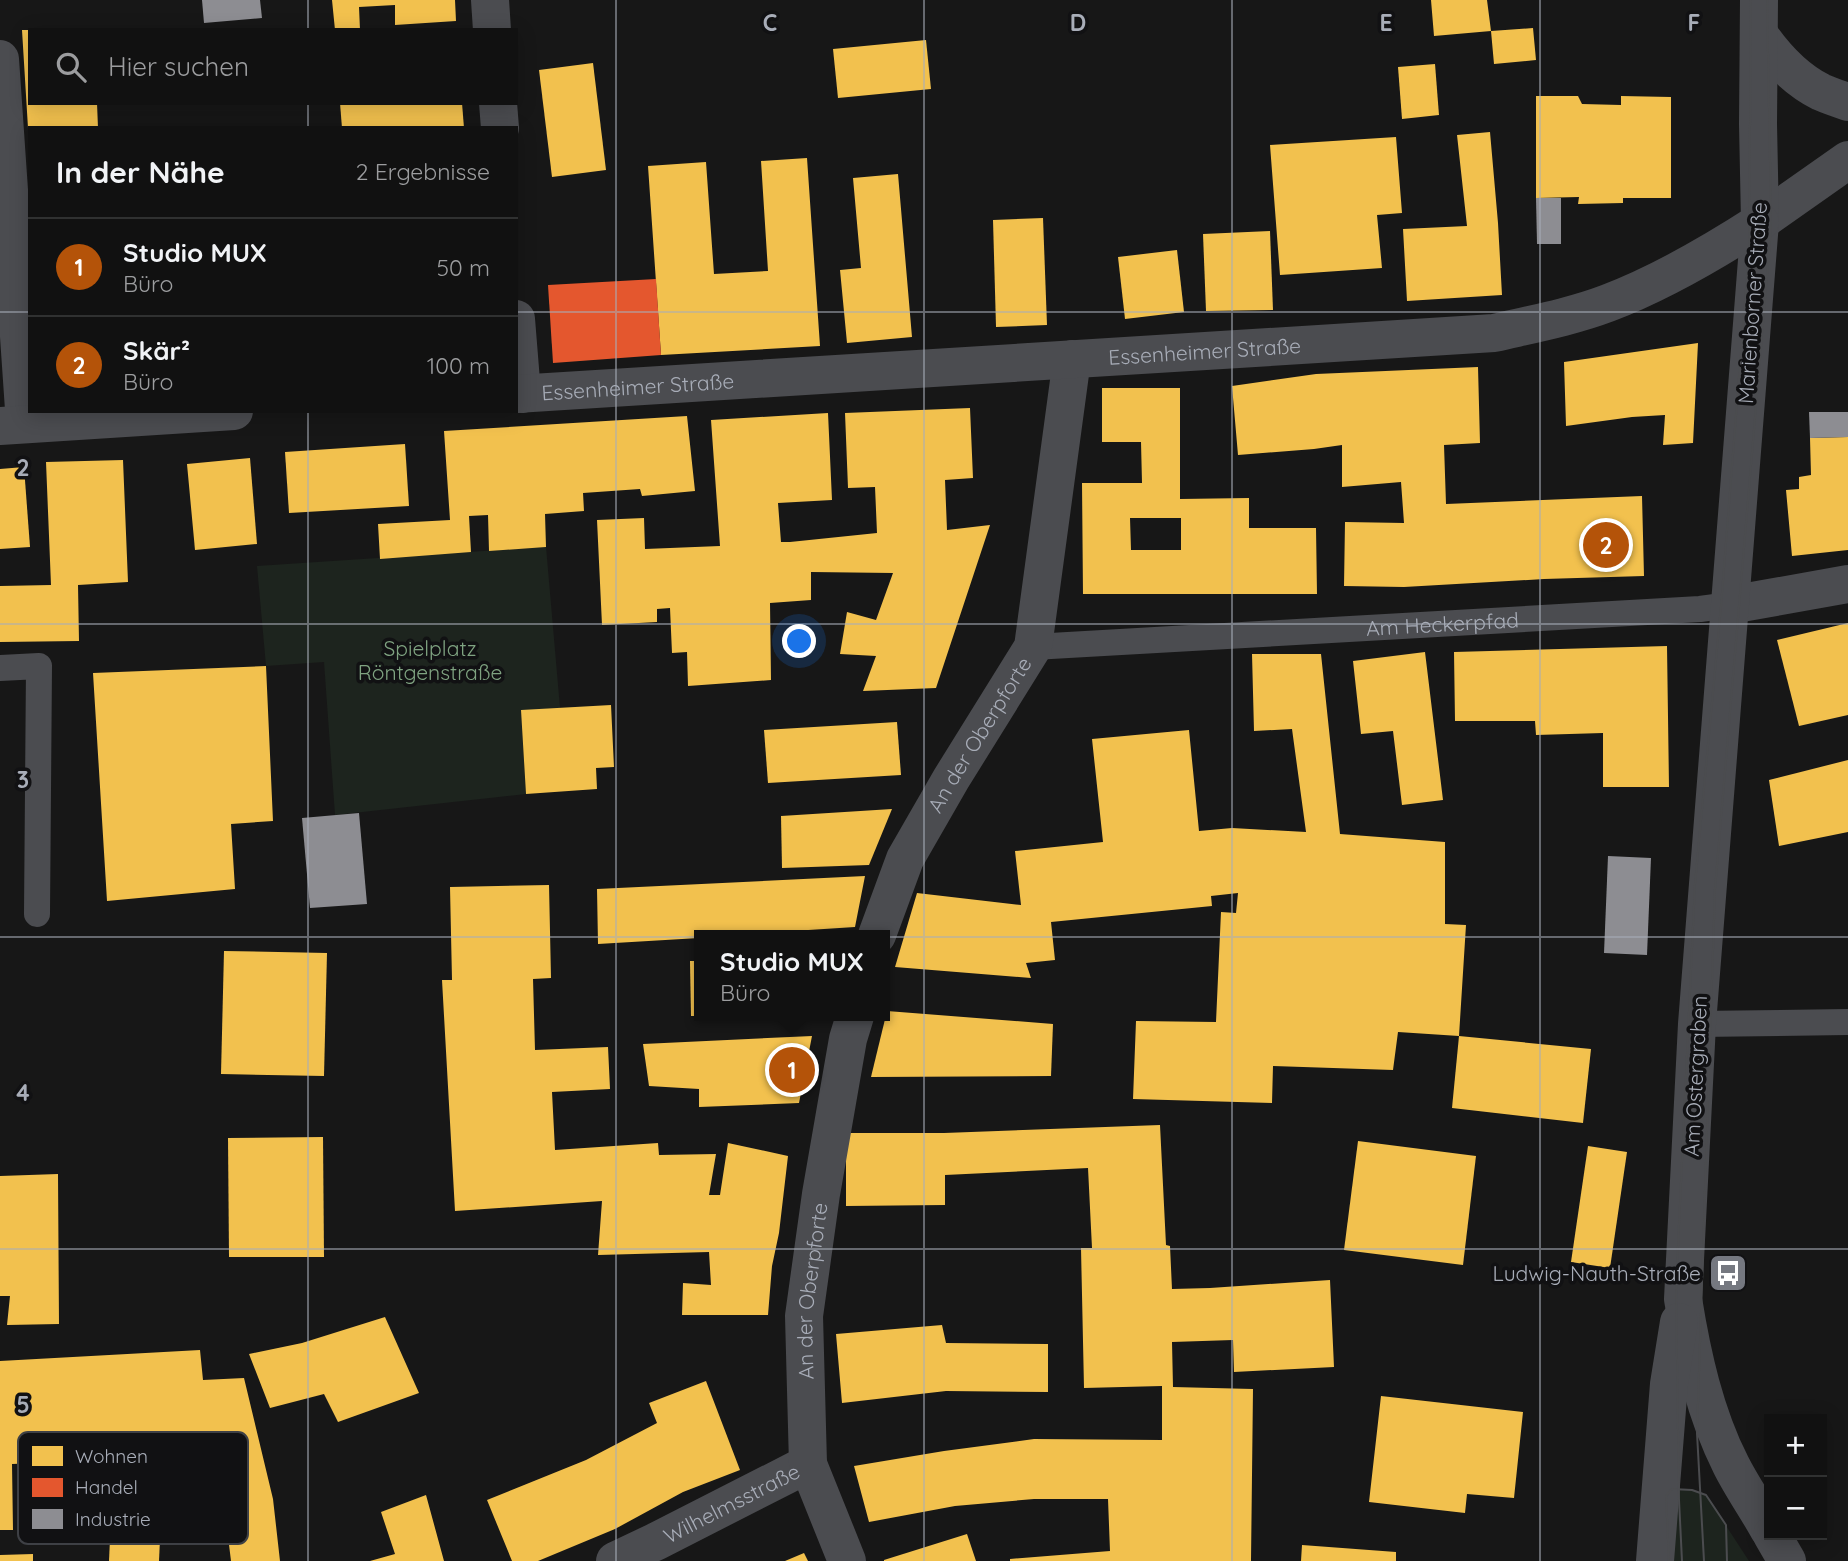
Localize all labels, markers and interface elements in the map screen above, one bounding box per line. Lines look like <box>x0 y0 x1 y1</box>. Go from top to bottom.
text: C <box>763 8 777 37</box>
text: D <box>1070 8 1086 37</box>
text: E <box>1379 8 1393 37</box>
text: F <box>1688 8 1700 37</box>
search box <box>28 28 518 105</box>
icon: search <box>52 48 90 86</box>
text: Hier suchen <box>108 50 249 83</box>
text: In der Nähe <box>56 153 225 191</box>
text: 2 Ergebnisse <box>356 157 490 186</box>
street label: Marienborner Straße <box>1732 201 1772 405</box>
text: Studio MUX <box>123 236 267 269</box>
text: 1 <box>75 253 83 282</box>
text: 50 m <box>437 253 490 282</box>
text: Büro <box>123 269 173 298</box>
street label: Essenheimer Straße <box>1108 332 1302 370</box>
text: Skär² <box>123 334 190 367</box>
text: 2 <box>72 351 86 380</box>
text: 100 m <box>427 351 490 380</box>
text: Büro <box>123 367 173 396</box>
street label: Essenheimer Straße <box>541 367 735 405</box>
text: 2 <box>16 453 30 482</box>
pin: 2 <box>1583 519 1629 571</box>
street label: Am Heckerpfad <box>1365 606 1519 641</box>
your location <box>782 624 816 658</box>
park label: Spielplatz Röntgenstraße <box>358 635 502 685</box>
street label: An der Oberpforte <box>922 652 1037 817</box>
text: 3 <box>17 765 29 794</box>
popup <box>694 930 890 1021</box>
text: Studio MUX <box>720 945 864 978</box>
text: Büro <box>720 978 770 1007</box>
street label: Am Ostergraben <box>1678 995 1712 1157</box>
pin: 1 <box>769 1044 815 1096</box>
text: 4 <box>16 1078 30 1107</box>
street label: An der Oberpforte <box>791 1201 833 1380</box>
bus stop icon: Ludwig-Nauth-Straße <box>1707 1252 1749 1294</box>
place label: Ludwig-Nauth-Straße <box>1493 1260 1701 1286</box>
text: 5 <box>16 1390 30 1419</box>
map controls <box>1764 1414 1827 1540</box>
button: + <box>1764 1414 1827 1477</box>
legend <box>18 1432 248 1544</box>
text: Wohnen <box>75 1444 148 1468</box>
street label: Wilhelmsstraße <box>659 1458 804 1549</box>
text: Handel <box>75 1475 138 1499</box>
button: − <box>1764 1477 1827 1540</box>
text: Industrie <box>75 1507 151 1531</box>

